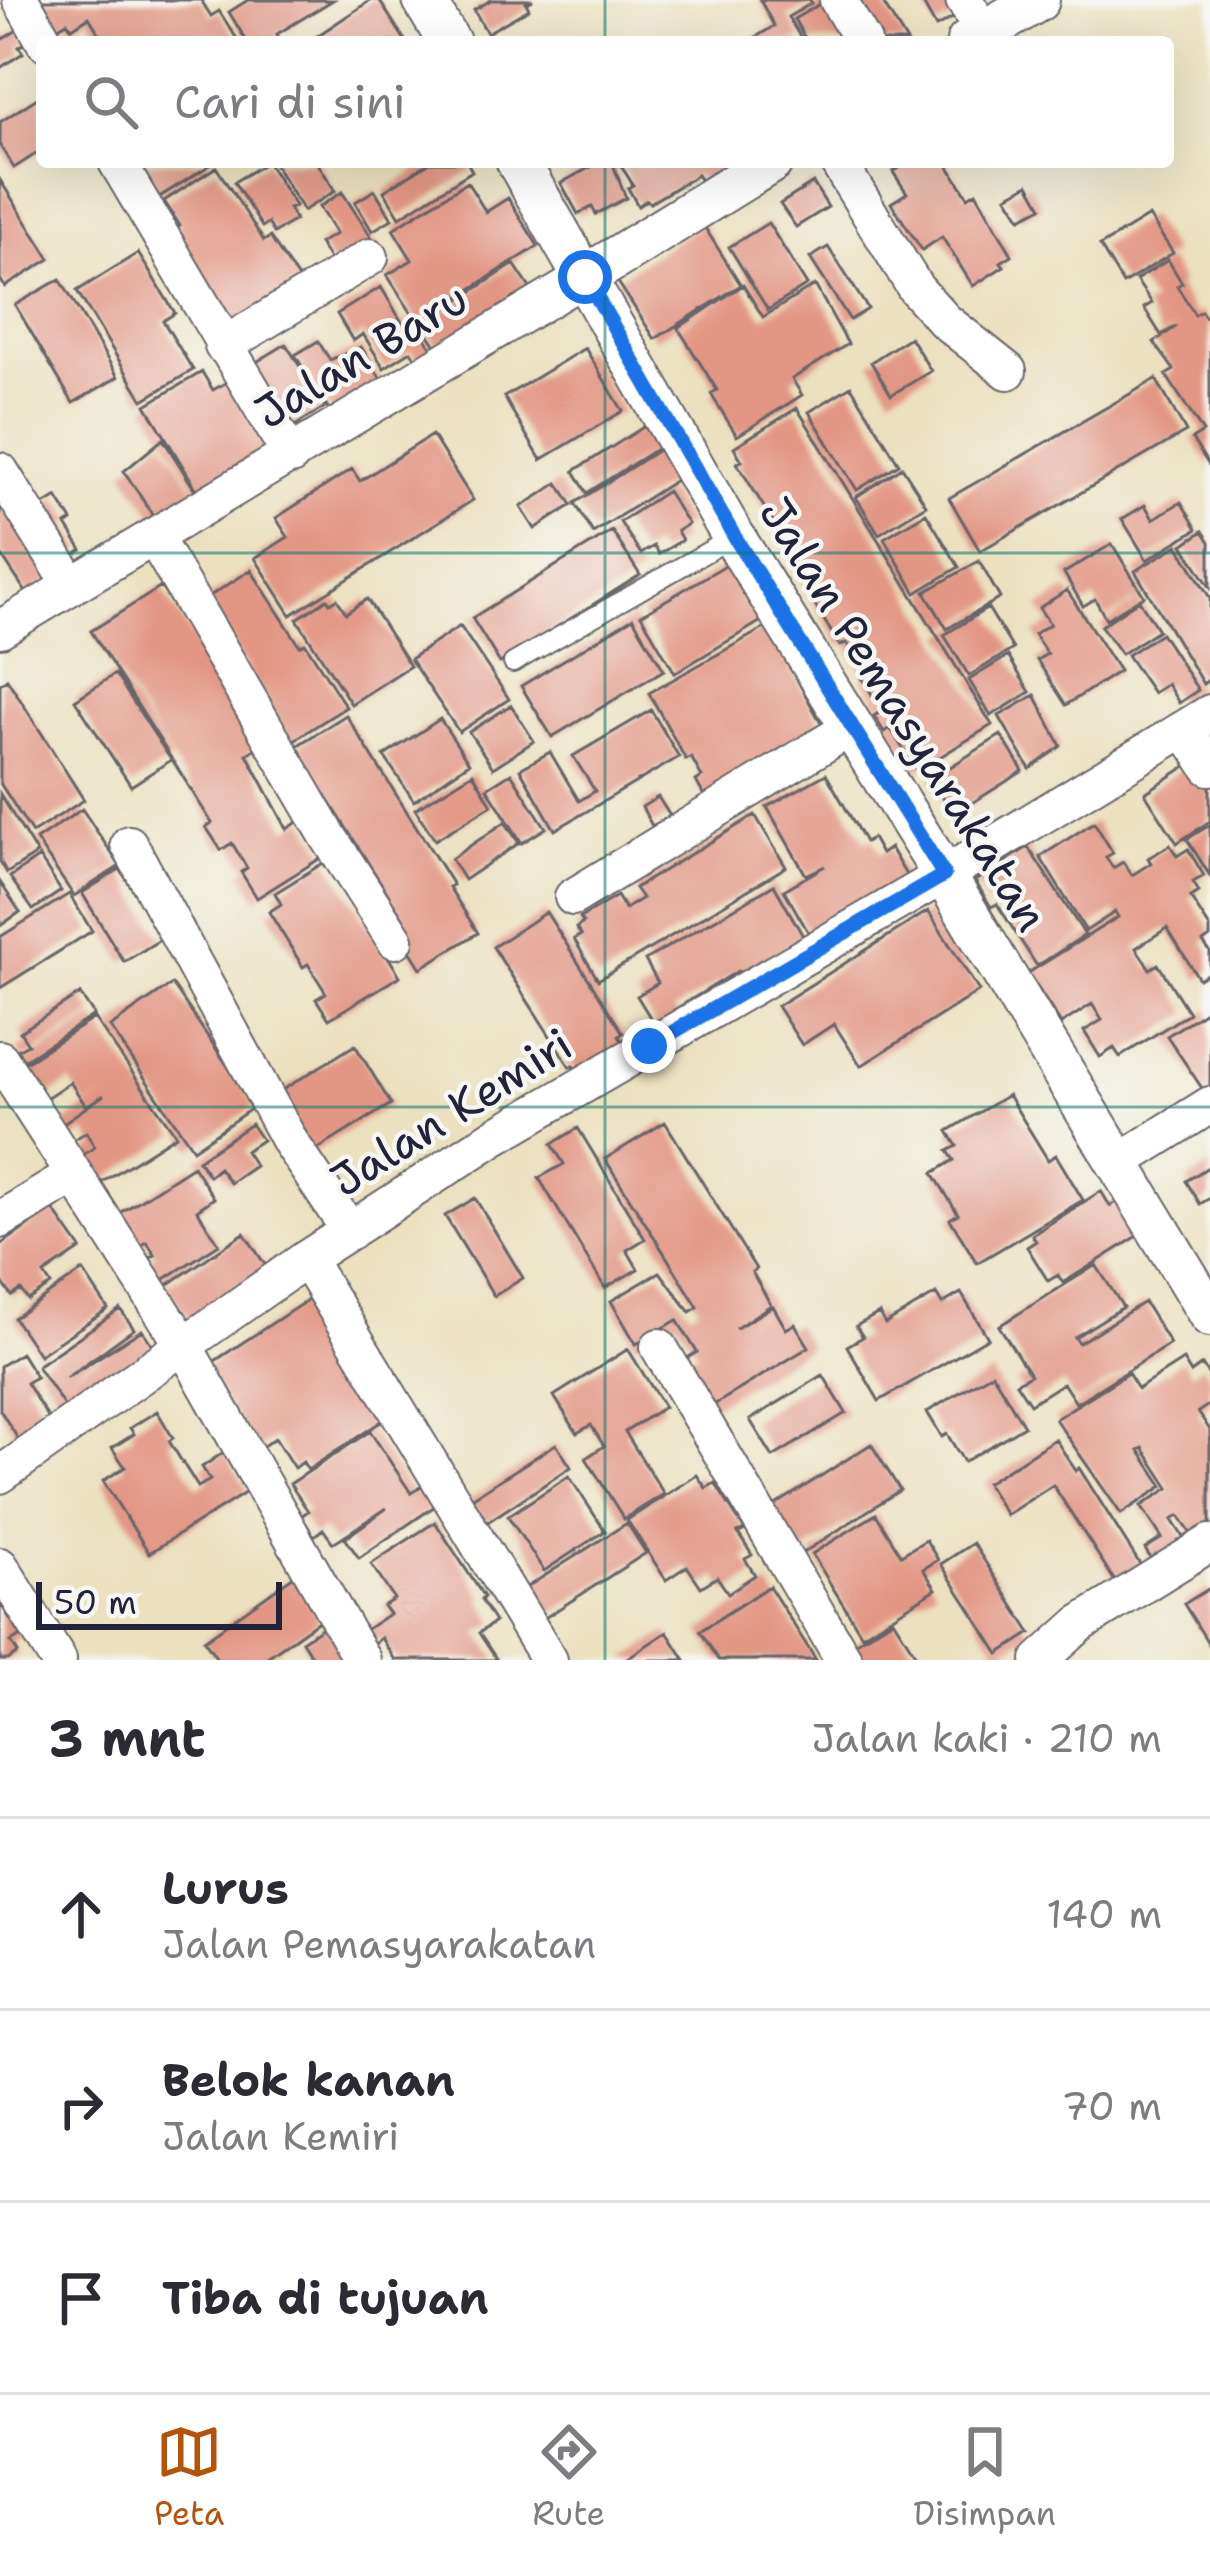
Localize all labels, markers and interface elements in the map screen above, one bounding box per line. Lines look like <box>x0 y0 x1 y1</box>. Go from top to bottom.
search box <box>36 36 1174 168</box>
icon: search <box>78 69 144 135</box>
text: Cari di sini <box>174 72 406 132</box>
route start <box>558 250 612 304</box>
street label: Jalan Baru <box>244 268 478 442</box>
street label: Jalan Pemasyarakatan <box>746 486 1062 942</box>
street label: Jalan Kemiri <box>319 1014 583 1210</box>
route end <box>622 1019 676 1073</box>
scale bar <box>36 1576 282 1629</box>
text: 50 m <box>54 1580 137 1625</box>
text: 3 mnt <box>48 1704 206 1772</box>
text: Jalan kaki · 210 m <box>811 1712 1162 1764</box>
text: Lurus <box>162 1858 289 1918</box>
icon: ahead <box>48 1881 114 1947</box>
text: 140 m <box>1046 1888 1162 1940</box>
text: Jalan Pemasyarakatan <box>162 1918 596 1970</box>
text: Belok kanan <box>162 2050 455 2110</box>
icon: right <box>48 2073 114 2139</box>
text: 70 m <box>1061 2080 1162 2132</box>
text: Jalan Kemiri <box>162 2110 399 2162</box>
icon: arrive <box>48 2265 114 2331</box>
text: Tiba di tujuan <box>162 2268 489 2328</box>
tab: Peta <box>154 2419 224 2536</box>
tab: Rute <box>532 2419 605 2536</box>
tab: Disimpan <box>913 2419 1056 2536</box>

